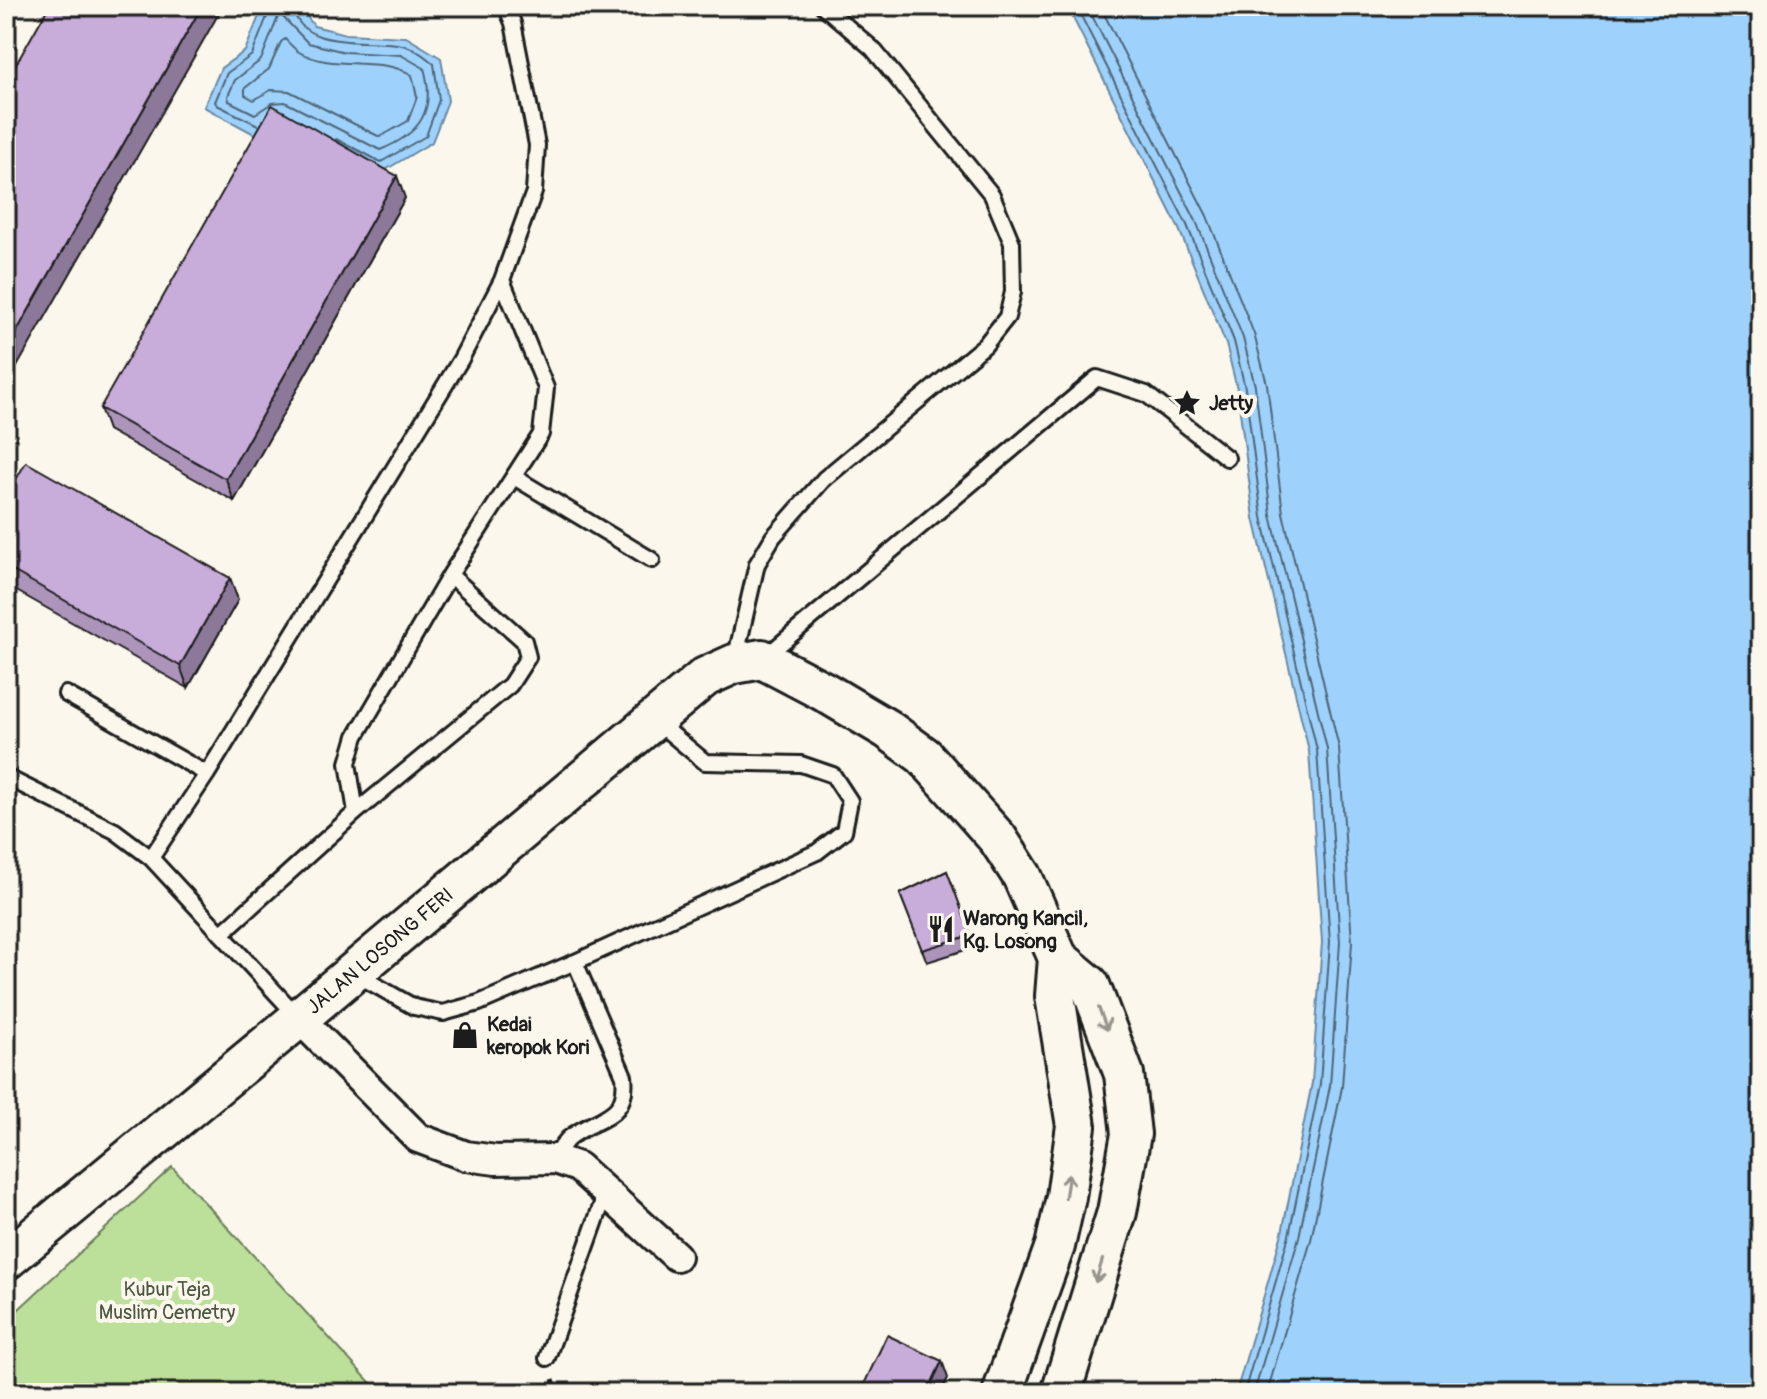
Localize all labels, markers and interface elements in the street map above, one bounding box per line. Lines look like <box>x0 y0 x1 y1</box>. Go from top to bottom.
place icon: Jetty <box>1172 388 1202 418</box>
place label: Jetty <box>1209 391 1254 416</box>
street label: JALAN LOSONG FERI <box>302 882 458 1020</box>
place label: Warong Kancil, Kg. Losong <box>963 906 1088 954</box>
restaurant icon: Warong Kancil, Kg. Losong <box>926 914 956 944</box>
one-way arrow <box>1097 1006 1111 1031</box>
place label: Kedai keropok Kori <box>486 1012 590 1060</box>
shop icon: Kedai keropok Kori <box>450 1020 480 1050</box>
one-way arrow <box>1060 1173 1075 1199</box>
one-way arrow <box>1091 1258 1105 1283</box>
park label: Kubur Teja Muslim Cemetry <box>99 1277 236 1325</box>

